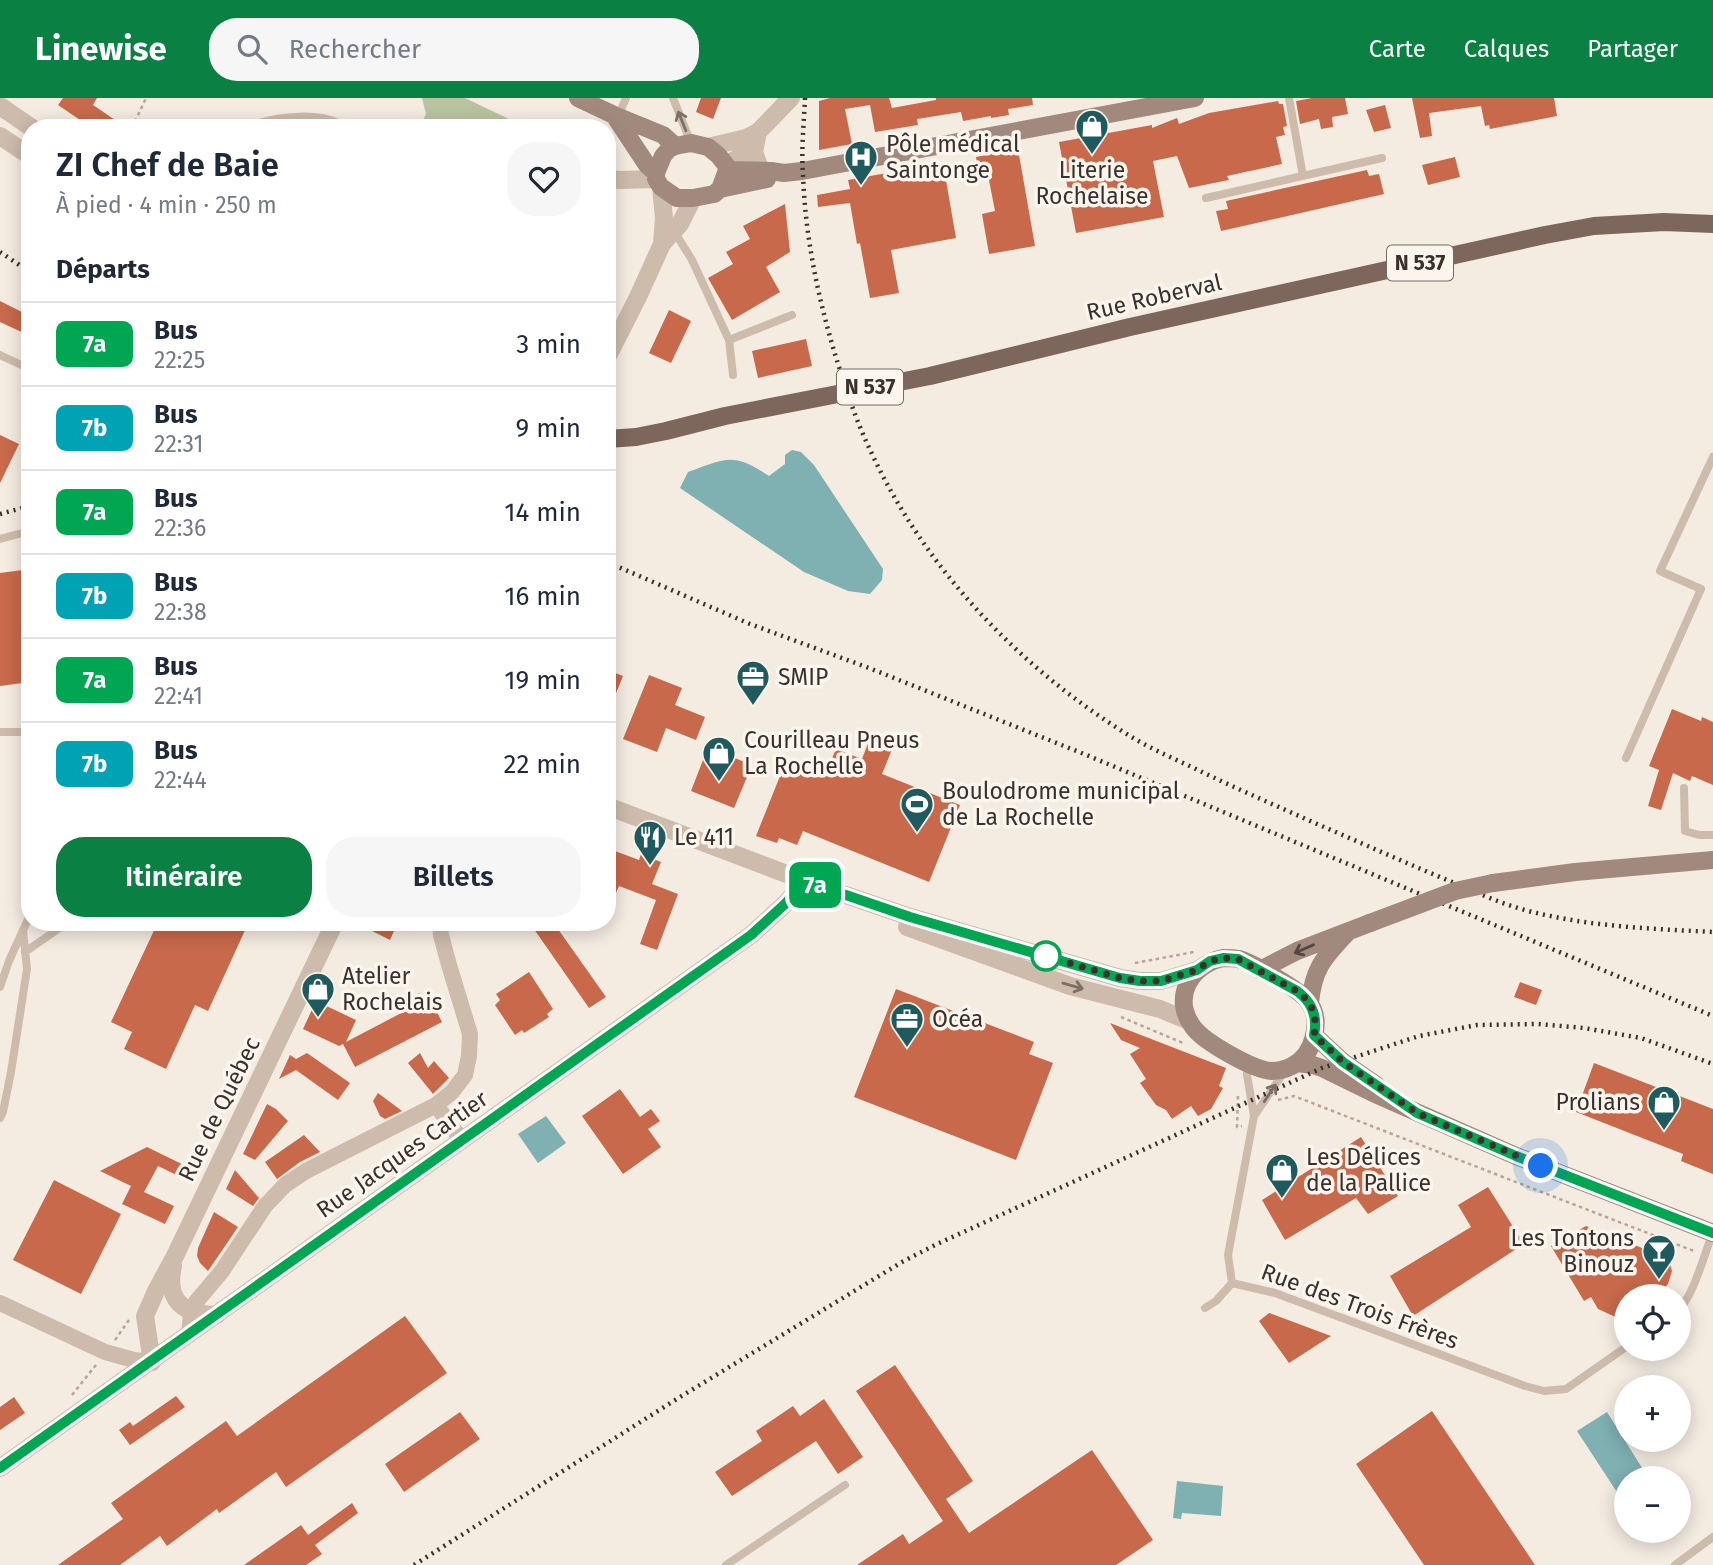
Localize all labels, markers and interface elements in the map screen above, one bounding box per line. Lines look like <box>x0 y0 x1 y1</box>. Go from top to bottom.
search box <box>209 18 699 81</box>
text: Linewise <box>35 29 167 69</box>
icon: search <box>233 30 271 68</box>
text: Rechercher <box>289 34 421 65</box>
text: Carte <box>1369 35 1426 63</box>
text: Calques <box>1464 35 1549 63</box>
text: Partager <box>1587 35 1678 63</box>
shop icon: Literie Rochelaise <box>1073 107 1111 156</box>
one-way arrow <box>674 110 687 132</box>
place label: Pôle médical Saintonge <box>886 130 1020 184</box>
hospital icon: Pôle médical Saintonge <box>842 138 880 187</box>
button: heart <box>507 142 581 216</box>
text: ZI Chef de Baie <box>56 145 279 185</box>
place label: Literie Rochelaise <box>1036 156 1148 210</box>
text: À pied · 4 min · 250 m <box>56 191 277 219</box>
road number: N 537 <box>1387 246 1453 280</box>
text: Départs <box>56 254 150 285</box>
street label: Rue Roberval <box>1084 268 1225 326</box>
text: Bus <box>154 315 197 346</box>
text: 3 min <box>516 329 581 360</box>
text: 7a <box>83 330 106 358</box>
text: 22:25 <box>154 346 205 374</box>
road number: N 537 <box>837 370 903 404</box>
text: Bus <box>154 399 197 430</box>
text: 9 min <box>516 413 581 444</box>
text: 7b <box>82 414 107 442</box>
text: 22:31 <box>154 430 203 458</box>
text: Bus <box>154 483 197 514</box>
text: 14 min <box>504 497 581 528</box>
text: 7a <box>83 498 106 526</box>
text: 22:36 <box>154 514 206 542</box>
text: Bus <box>154 567 197 598</box>
text: 16 min <box>504 581 581 612</box>
text: 7b <box>82 582 107 610</box>
text: 22:38 <box>154 598 207 626</box>
text: Bus <box>154 651 197 682</box>
office icon: SMIP <box>734 658 772 707</box>
place label: SMIP <box>778 663 828 691</box>
text: 19 min <box>504 665 581 696</box>
text: 7a <box>83 666 106 694</box>
text: 22:41 <box>154 682 203 710</box>
place label: Courilleau Pneus La Rochelle <box>744 726 919 780</box>
shop icon: Courilleau Pneus La Rochelle <box>700 734 738 783</box>
text: Bus <box>154 735 197 766</box>
text: 22 min <box>504 749 581 780</box>
text: 7b <box>82 750 107 778</box>
text: 22:44 <box>154 766 207 794</box>
place label: Boulodrome municipal de La Rochelle <box>942 777 1180 831</box>
sports icon: Boulodrome municipal de La Rochelle <box>898 785 936 834</box>
restaurant icon: Le 411 <box>631 818 669 867</box>
place label: Le 411 <box>674 823 734 851</box>
button: Itinéraire <box>56 837 312 917</box>
button: Billets <box>326 837 581 917</box>
line badge: 7a <box>784 862 846 908</box>
text: 7a <box>803 871 827 899</box>
unlabelled marker <box>1031 941 1061 971</box>
one-way arrow <box>1293 943 1315 956</box>
place label: Atelier Rochelais <box>342 962 442 1016</box>
shop icon: Atelier Rochelais <box>299 970 337 1019</box>
one-way arrow <box>1062 981 1084 994</box>
office icon: Océa <box>888 1000 926 1049</box>
place label: Océa <box>932 1005 983 1033</box>
street label: Rue de Québec <box>172 1032 266 1186</box>
shop icon: Prolians <box>1645 1083 1683 1132</box>
street label: Rue Jacques Cartier <box>311 1084 493 1224</box>
one-way arrow <box>1263 1084 1277 1103</box>
place label: Prolians <box>1556 1088 1640 1116</box>
place label: Les Délices de la Pallice <box>1306 1143 1431 1197</box>
your location <box>1523 1148 1558 1183</box>
shop icon: Les Délices de la Pallice <box>1263 1151 1301 1200</box>
place label: Les Tontons Binouz <box>1511 1224 1634 1278</box>
bar icon: Les Tontons Binouz <box>1640 1232 1678 1281</box>
street label: Rue des Trois Frères <box>1258 1257 1462 1355</box>
map controls <box>1614 1284 1691 1543</box>
button: locate <box>1614 1284 1691 1361</box>
button: + <box>1614 1375 1691 1452</box>
button: − <box>1614 1466 1691 1543</box>

